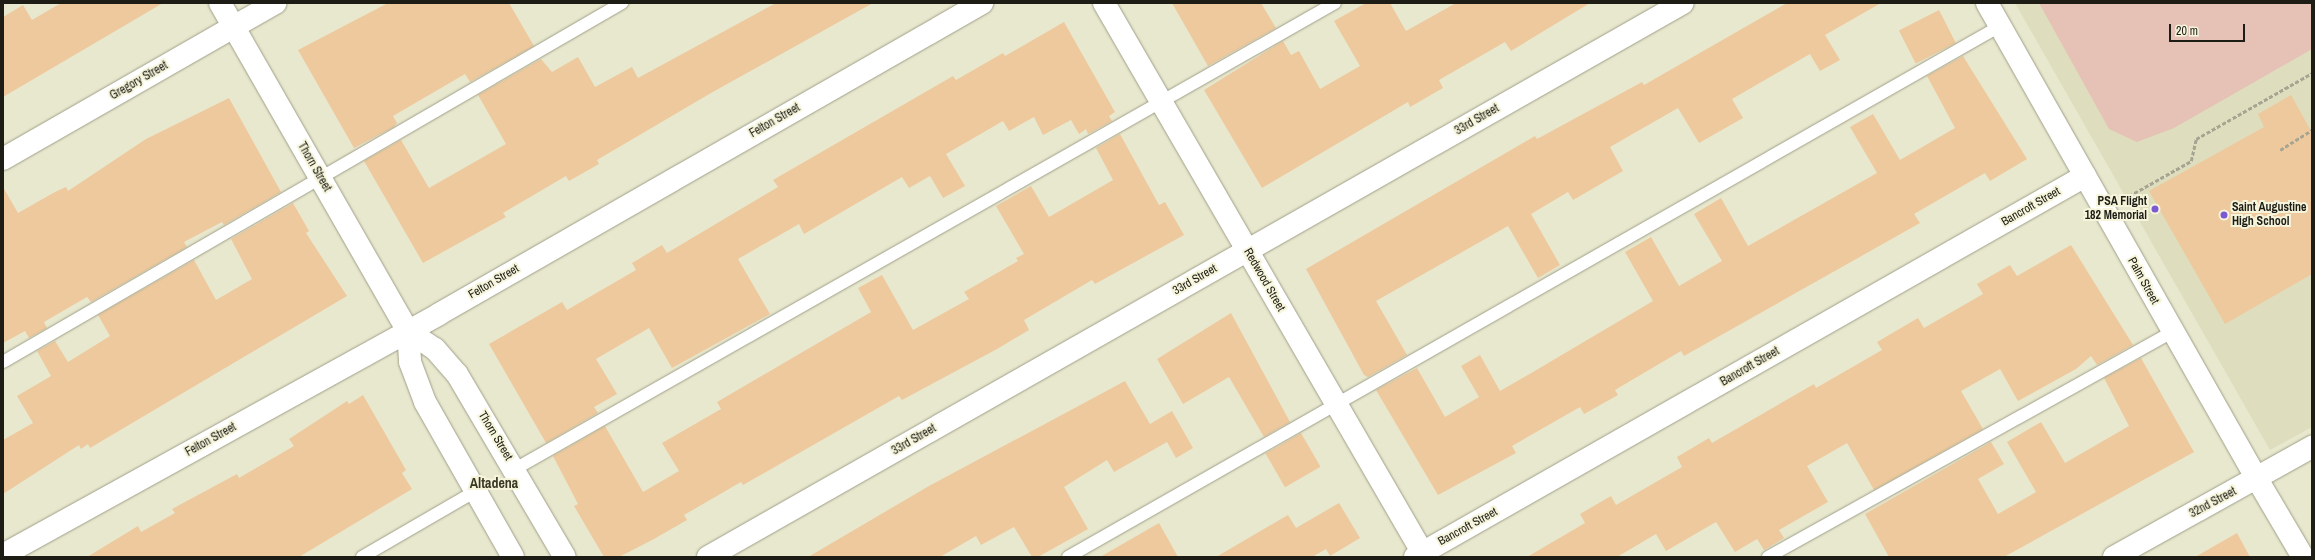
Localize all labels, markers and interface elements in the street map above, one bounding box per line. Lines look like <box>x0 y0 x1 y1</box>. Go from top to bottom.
scale bar <box>2171 16 2247 42</box>
text: 20 m <box>2176 23 2198 39</box>
street label: Gregory Street <box>107 59 171 103</box>
street label: Felton Street <box>747 101 803 141</box>
street label: 33rd Street <box>1452 102 1502 138</box>
street label: Thorn Street <box>294 140 334 194</box>
street label: Bancroft Street <box>1999 184 2063 230</box>
place label: PSA Flight 182 Memorial <box>2085 195 2147 223</box>
place label: Saint Augustine High School <box>2232 201 2307 229</box>
marker: PSA Flight 182 Memorial <box>2150 204 2160 214</box>
marker: Saint Augustine High School <box>2219 210 2229 220</box>
street label: Redwood Street <box>1240 246 1288 314</box>
street label: Palm Street <box>2124 255 2162 307</box>
street label: Felton Street <box>466 262 522 302</box>
street label: 33rd Street <box>1170 262 1220 298</box>
street label: Bancroft Street <box>1718 344 1782 390</box>
street label: Thorn Street <box>475 409 515 463</box>
street label: Felton Street <box>183 420 239 460</box>
street label: 33rd Street <box>889 422 939 458</box>
district label: Altadena <box>470 475 518 491</box>
street label: 32nd Street <box>2187 485 2239 521</box>
street label: Bancroft Street <box>1436 505 1500 549</box>

